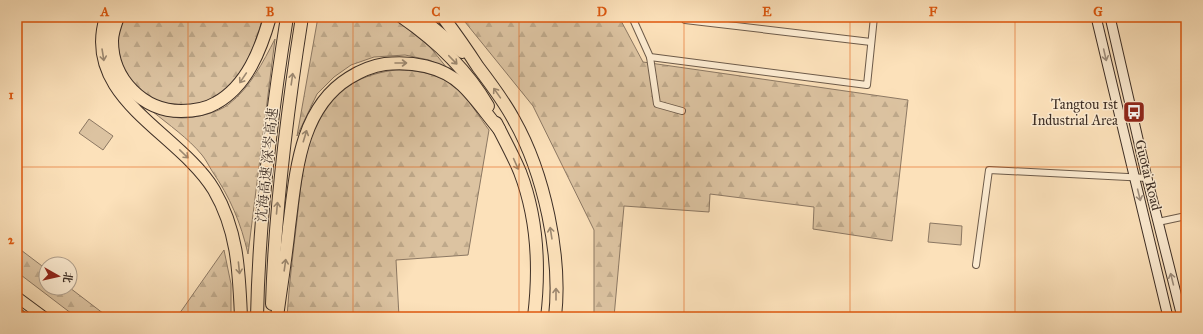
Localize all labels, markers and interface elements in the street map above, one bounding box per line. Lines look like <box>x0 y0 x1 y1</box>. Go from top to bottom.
text: A <box>100 4 110 20</box>
text: B <box>266 4 275 20</box>
text: C <box>432 4 441 20</box>
text: D <box>597 4 607 20</box>
text: E <box>762 4 772 20</box>
text: F <box>929 4 938 20</box>
text: G <box>1093 4 1103 20</box>
one-way arrow <box>1102 48 1109 61</box>
one-way arrow <box>100 49 108 62</box>
one-way arrow <box>448 55 458 65</box>
one-way arrow <box>394 59 407 67</box>
one-way arrow <box>239 72 247 83</box>
one-way arrow <box>288 73 296 86</box>
text: 1 <box>8 87 14 103</box>
one-way arrow <box>493 87 501 98</box>
place label: Tangtou 1st Industrial Area <box>1032 96 1118 129</box>
bus stop icon: Tangtou 1st Industrial Area <box>1121 99 1147 125</box>
street label: 沈海高速 深岑高速 <box>253 107 281 223</box>
one-way arrow <box>302 130 309 143</box>
street label: Guotai Road <box>1131 138 1165 212</box>
one-way arrow <box>179 149 189 159</box>
one-way arrow <box>513 157 520 169</box>
one-way arrow <box>1135 188 1143 201</box>
one-way arrow <box>274 202 281 215</box>
one-way arrow <box>547 226 555 239</box>
text: 2 <box>8 232 15 248</box>
north arrow <box>38 256 78 296</box>
one-way arrow <box>281 258 289 271</box>
one-way arrow <box>235 261 242 274</box>
text: 北 <box>60 271 75 284</box>
one-way arrow <box>1168 273 1175 286</box>
one-way arrow <box>552 288 560 301</box>

